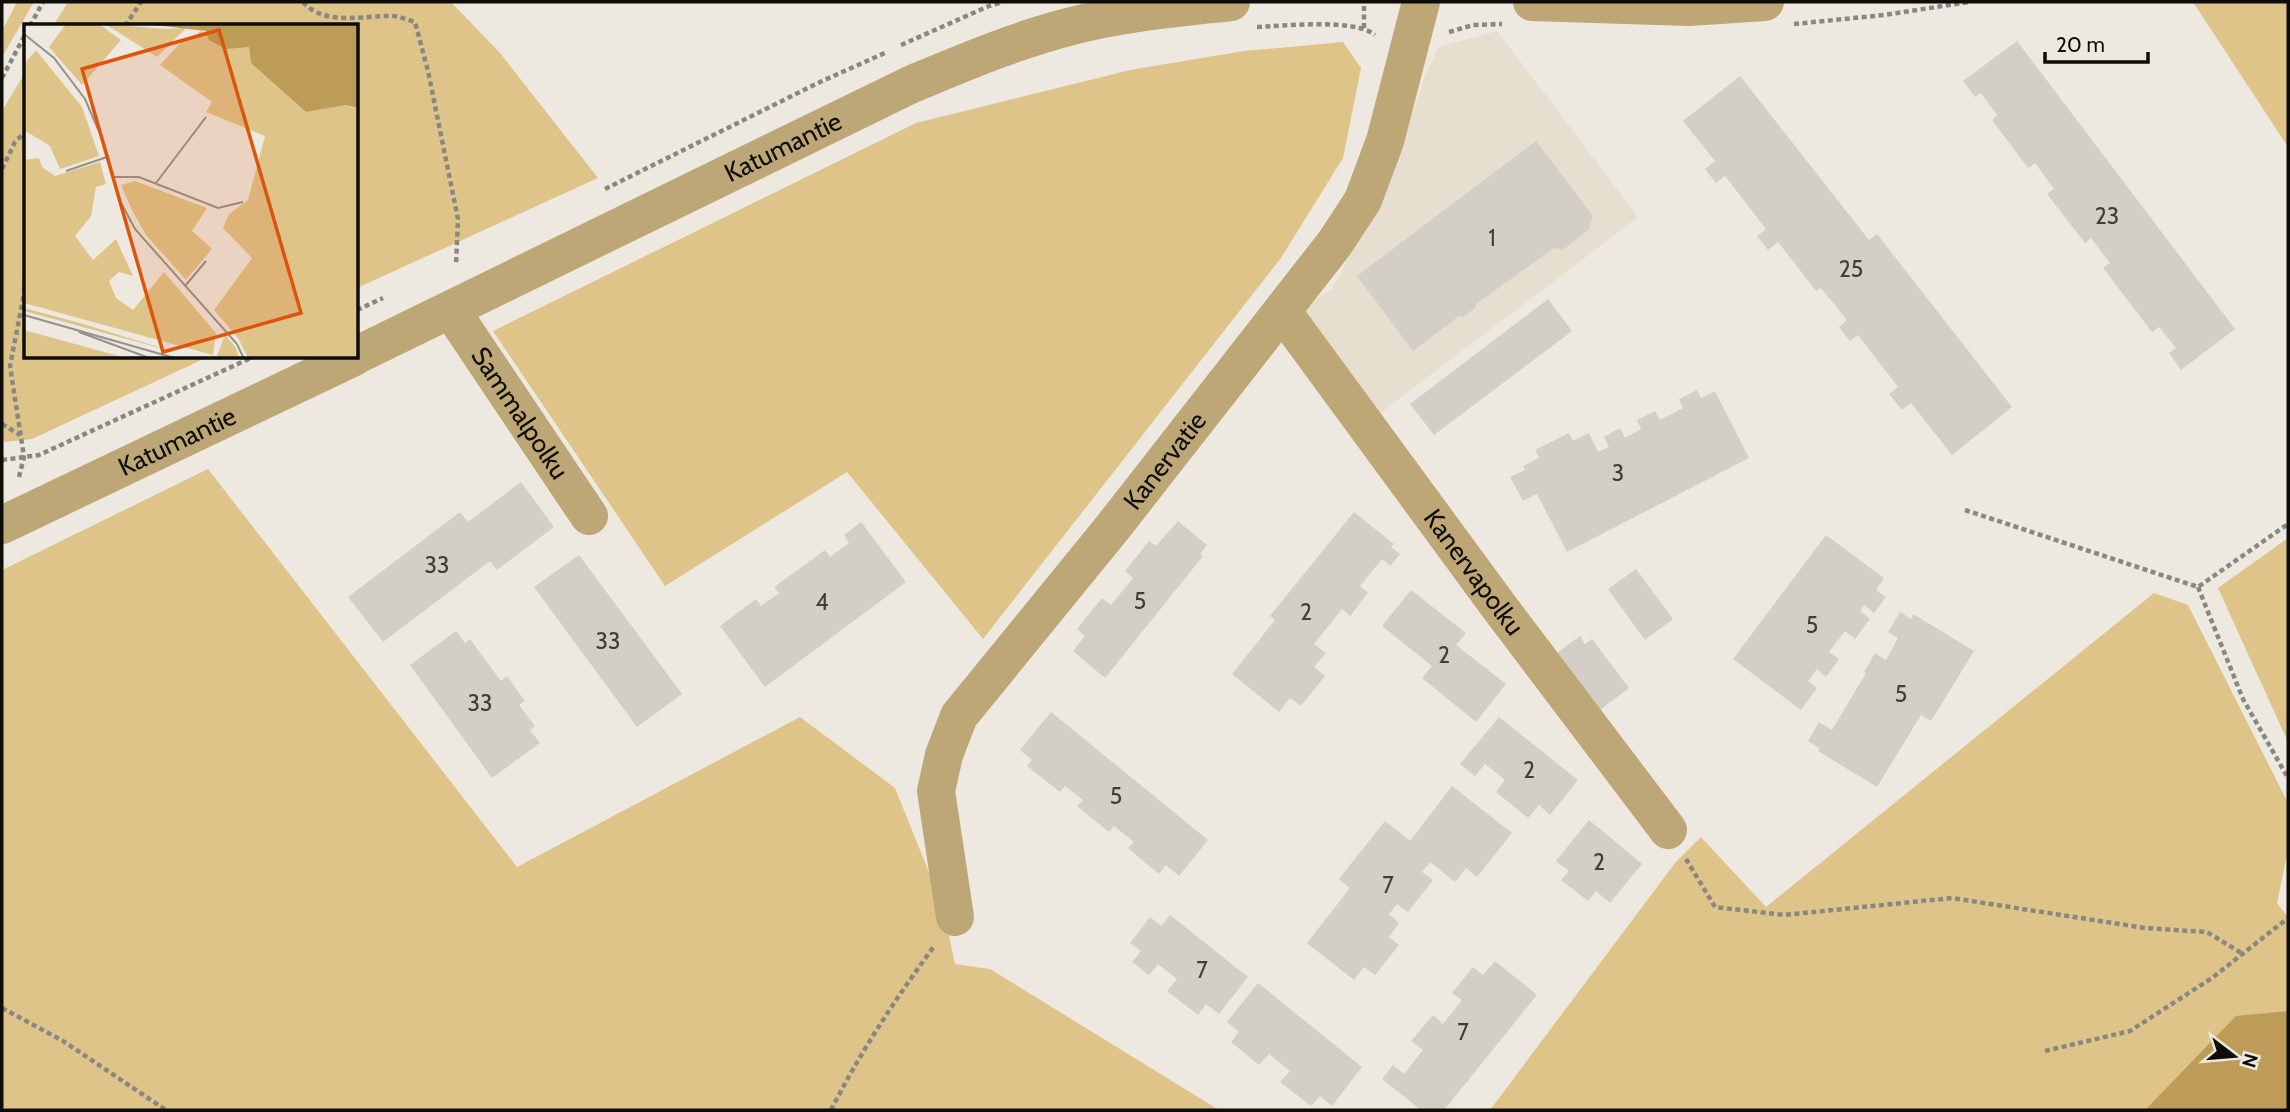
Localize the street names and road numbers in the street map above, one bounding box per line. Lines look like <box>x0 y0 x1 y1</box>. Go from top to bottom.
street label: Katumantie <box>719 105 847 189</box>
street label: Sammalpolku <box>464 341 576 485</box>
street label: Katumantie <box>113 400 241 483</box>
street label: Kanervatie <box>1117 405 1213 516</box>
street label: Kanervapolku <box>1417 503 1531 641</box>

